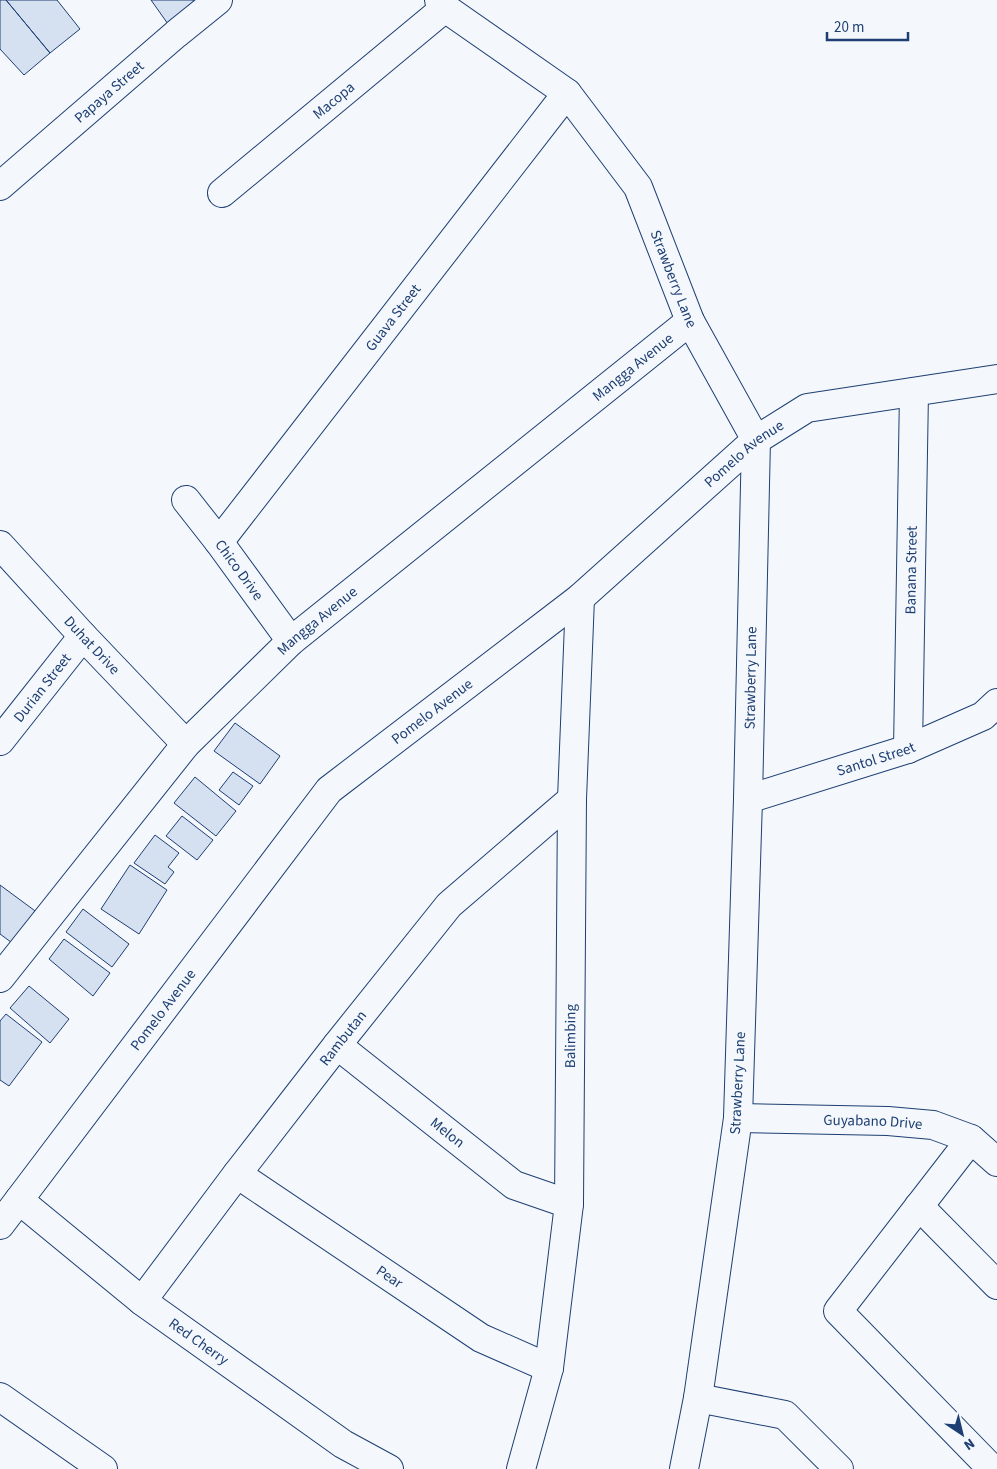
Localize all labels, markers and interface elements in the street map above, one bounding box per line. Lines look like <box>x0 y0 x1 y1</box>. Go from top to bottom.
scale bar <box>827 10 908 42</box>
text: 20 m <box>834 17 864 38</box>
street label: Papaya Street <box>70 56 148 128</box>
street label: Macopa <box>308 77 359 124</box>
street label: Strawberry Lane <box>645 227 702 332</box>
street label: Guava Street <box>360 280 426 356</box>
street label: Mangga Avenue <box>588 328 678 406</box>
street label: Pomelo Avenue <box>699 415 788 492</box>
street label: Banana Street <box>900 526 922 614</box>
street label: Chico Drive <box>210 535 269 605</box>
street label: Mangga Avenue <box>272 581 362 660</box>
street label: Duhat Drive <box>59 611 125 679</box>
street label: Strawberry Lane <box>740 626 762 730</box>
street label: Durian Street <box>8 649 76 727</box>
street label: Pomelo Avenue <box>387 673 477 749</box>
street label: Santol Street <box>834 737 919 781</box>
street label: Pomelo Avenue <box>125 964 201 1055</box>
street label: Balimbing <box>560 1003 581 1068</box>
street label: Rambutan <box>314 1006 371 1070</box>
street label: Strawberry Lane <box>725 1031 751 1135</box>
street label: Guyabano Drive <box>823 1109 923 1135</box>
street label: Melon <box>426 1112 469 1153</box>
street label: Pear <box>372 1260 408 1294</box>
street label: Red Cherry <box>165 1313 233 1370</box>
north arrow <box>937 1409 987 1459</box>
text: N <box>959 1433 978 1455</box>

